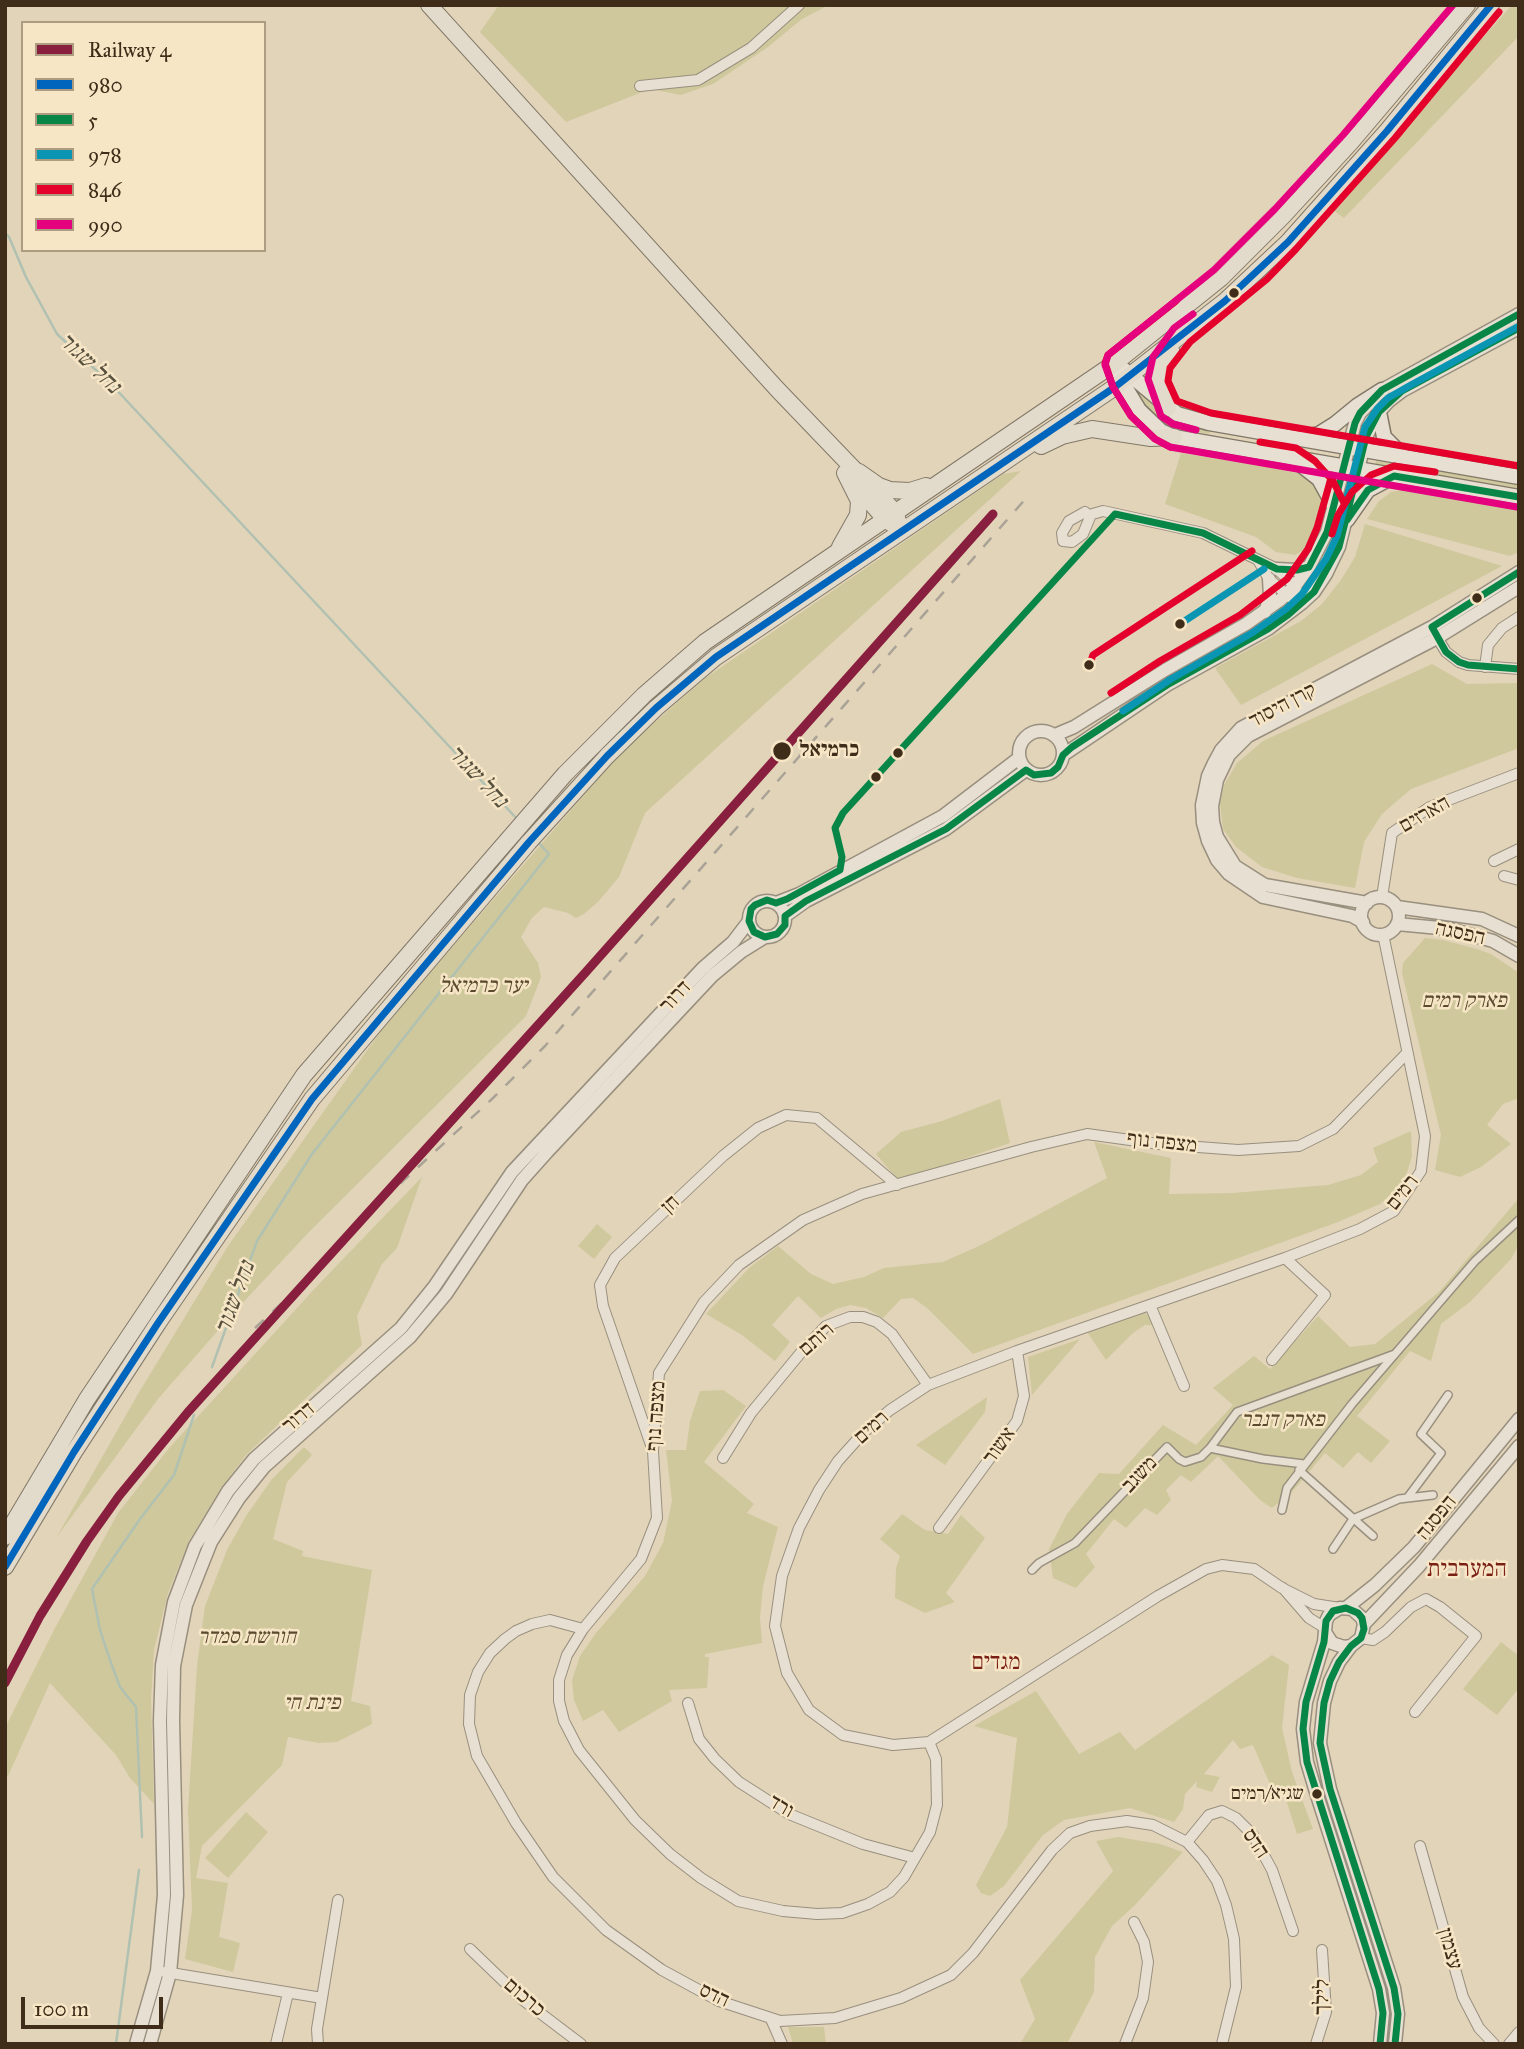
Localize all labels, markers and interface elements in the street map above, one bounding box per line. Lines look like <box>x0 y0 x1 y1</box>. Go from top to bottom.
legend <box>21 21 266 252</box>
text: Railway 4 <box>88 37 171 63</box>
text: 980 <box>88 72 123 98</box>
text: 5 <box>88 107 98 133</box>
text: 978 <box>88 142 122 168</box>
text: 846 <box>88 177 122 203</box>
text: 990 <box>88 212 123 238</box>
unlabelled marker <box>1227 286 1241 300</box>
water label: נחל שגור <box>52 328 126 400</box>
unlabelled marker <box>1470 591 1484 605</box>
unlabelled marker <box>1173 617 1187 631</box>
unlabelled marker <box>1082 658 1096 672</box>
street label: קרן היסוד <box>1245 678 1321 734</box>
place label: כרמיאל <box>799 738 859 764</box>
water label: נחל שגור <box>441 740 513 814</box>
marker: כרמיאל <box>771 740 793 762</box>
unlabelled marker <box>891 746 905 760</box>
unlabelled marker <box>869 770 883 784</box>
street label: הארזים <box>1395 791 1455 839</box>
street label: הפסגה <box>1433 916 1487 952</box>
park label: יער כרמיאל <box>439 974 527 1000</box>
street label: דרור <box>655 976 697 1018</box>
park label: פארק רמים <box>1421 989 1507 1015</box>
street label: מצפה נוף <box>1126 1127 1198 1159</box>
street label: רמים <box>1381 1170 1425 1216</box>
street label: חן <box>656 1190 686 1220</box>
water label: נחל שגור <box>210 1258 262 1338</box>
street label: רותם <box>794 1318 840 1362</box>
street label: מצפה נוף <box>642 1380 672 1452</box>
street label: דרור <box>277 1397 321 1439</box>
street label: רמים <box>849 1406 895 1450</box>
park label: פארק דנבר <box>1241 1408 1325 1434</box>
street label: אשור <box>978 1422 1022 1470</box>
street label: משגב <box>1117 1451 1163 1499</box>
street label: הפסגה <box>1411 1490 1463 1546</box>
district label: המערבית <box>1427 1556 1507 1584</box>
park label: חורשת סמדר <box>198 1625 296 1651</box>
district label: מגדים <box>971 1649 1021 1677</box>
park label: פינת חי <box>284 1691 340 1717</box>
place label: שגיא/רמים <box>1231 1783 1304 1805</box>
marker: שגיא/רמים <box>1310 1787 1324 1801</box>
street label: ורד <box>764 1790 798 1824</box>
street label: הדס <box>1236 1824 1274 1864</box>
street label: עצמון <box>1431 1925 1467 1973</box>
street label: כרכום <box>498 1973 550 2023</box>
street label: הדס <box>695 1978 733 2014</box>
street label: לילך <box>1310 1979 1336 2015</box>
scale bar <box>24 1982 166 2026</box>
text: 100 m <box>34 1996 89 2022</box>

